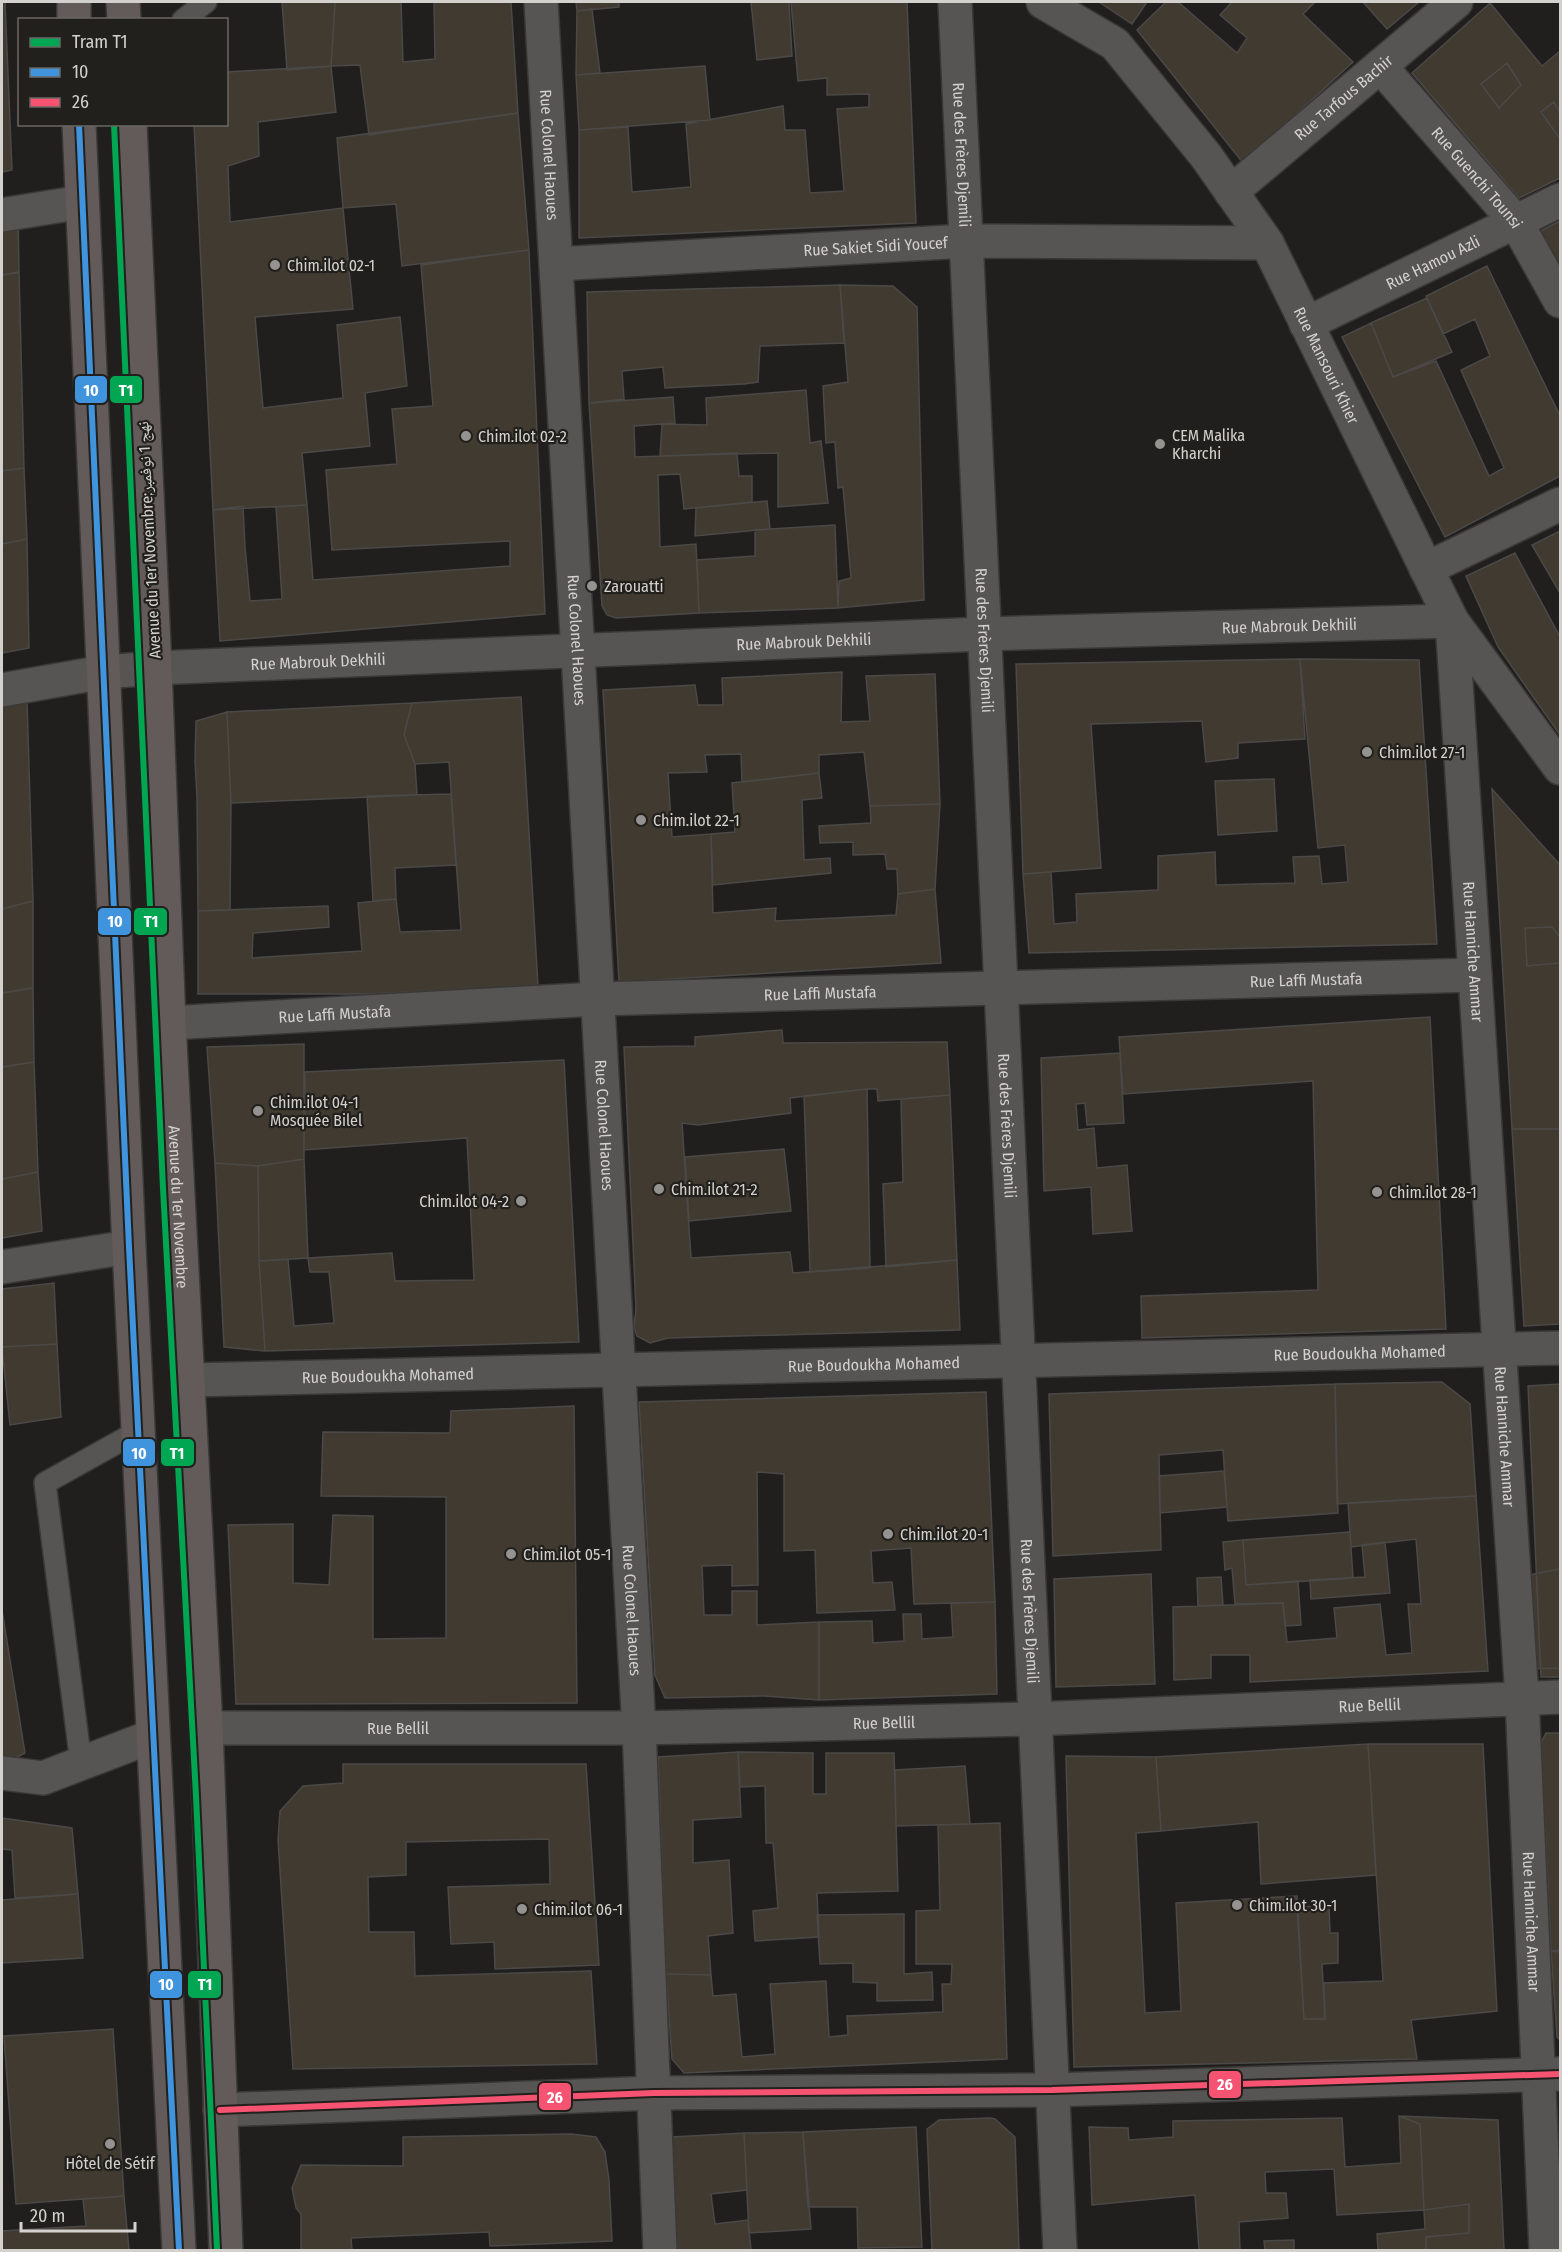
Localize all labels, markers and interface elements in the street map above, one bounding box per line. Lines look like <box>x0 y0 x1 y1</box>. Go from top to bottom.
legend <box>18 18 228 126</box>
text: Tram T1 <box>72 31 127 53</box>
street label: Rue Tarfous Bachir <box>1290 50 1397 144</box>
text: 10 <box>72 61 88 83</box>
street label: Rue des Frères Djemili <box>949 82 975 228</box>
street label: Rue Colonel Haoues <box>536 89 563 221</box>
text: 26 <box>72 91 89 113</box>
street label: Rue Guenchi Tounsi <box>1428 123 1527 231</box>
street label: Rue Hamou Azli <box>1383 231 1483 293</box>
street label: Rue Sakiet Sidi Youcef <box>803 232 949 260</box>
place label: Chim.ilot 02-1 <box>287 256 375 275</box>
marker: Chim.ilot 02-1 <box>268 258 282 272</box>
street label: Rue Mansouri Khier <box>1290 304 1364 427</box>
line badge: 10 <box>74 375 108 404</box>
line badge: T1 <box>109 375 143 404</box>
text: 10 <box>83 381 99 400</box>
text: T1 <box>119 381 133 400</box>
street label: Avenue du 1er Novembre;نهج 1 نوفمبر <box>133 421 166 659</box>
place label: CEM Malika Kharchi <box>1172 426 1245 463</box>
place label: Chim.ilot 02-2 <box>478 427 567 446</box>
marker: Chim.ilot 02-2 <box>459 429 473 443</box>
marker: CEM Malika Kharchi <box>1153 437 1167 451</box>
street label: Rue des Frères Djemili <box>972 567 998 713</box>
street label: Rue Colonel Haoues <box>564 574 590 706</box>
place label: Zarouatti <box>604 577 663 596</box>
marker: Zarouatti <box>585 579 599 593</box>
street label: Rue Mabrouk Dekhili <box>1222 614 1357 637</box>
street label: Rue Mabrouk Dekhili <box>736 629 872 654</box>
street label: Rue Mabrouk Dekhili <box>250 649 386 674</box>
place label: Chim.ilot 27-1 <box>1379 743 1465 762</box>
marker: Chim.ilot 27-1 <box>1360 745 1374 759</box>
place label: Chim.ilot 22-1 <box>653 811 740 830</box>
marker: Chim.ilot 22-1 <box>634 813 648 827</box>
street label: Rue Hanniche Ammar <box>1459 881 1488 1023</box>
line badge: 10 <box>97 907 132 936</box>
line badge: T1 <box>133 907 168 936</box>
text: 10 <box>107 912 123 931</box>
text: T1 <box>144 912 158 931</box>
street label: Rue Laffi Mustafa <box>1250 969 1363 991</box>
street label: Rue Laffi Mustafa <box>764 982 877 1004</box>
street label: Rue Laffi Mustafa <box>278 1001 392 1026</box>
street label: Rue des Frères Djemili <box>995 1053 1020 1199</box>
street label: Rue Colonel Haoues <box>592 1059 618 1191</box>
place label: Chim.ilot 04-1 Mosquée Bilel <box>270 1093 362 1130</box>
marker: Chim.ilot 04-1 Mosquée Bilel <box>251 1104 265 1118</box>
street label: Avenue du 1er Novembre <box>165 1125 192 1289</box>
place label: Chim.ilot 21-2 <box>671 1180 758 1199</box>
marker: Chim.ilot 21-2 <box>652 1182 666 1196</box>
place label: Chim.ilot 28-1 <box>1389 1183 1477 1202</box>
marker: Chim.ilot 28-1 <box>1370 1185 1384 1199</box>
place label: Chim.ilot 04-2 <box>419 1192 509 1211</box>
marker: Chim.ilot 04-2 <box>514 1194 528 1208</box>
street label: Rue Boudoukha Mohamed <box>1273 1341 1446 1364</box>
street label: Rue Boudoukha Mohamed <box>788 1352 960 1375</box>
street label: Rue Boudoukha Mohamed <box>302 1364 474 1387</box>
street label: Rue Hanniche Ammar <box>1491 1366 1519 1508</box>
line badge: 10 <box>122 1438 156 1467</box>
line badge: T1 <box>160 1438 195 1467</box>
text: 10 <box>131 1444 147 1463</box>
text: T1 <box>170 1444 184 1463</box>
place label: Chim.ilot 20-1 <box>900 1525 988 1544</box>
marker: Chim.ilot 20-1 <box>881 1527 895 1541</box>
street label: Rue des Frères Djemili <box>1017 1538 1043 1684</box>
street label: Rue Colonel Haoues <box>619 1544 646 1677</box>
place label: Chim.ilot 05-1 <box>523 1545 611 1564</box>
marker: Chim.ilot 05-1 <box>504 1547 518 1561</box>
street label: Rue Bellil <box>1338 1694 1401 1716</box>
street label: Rue Bellil <box>853 1712 915 1733</box>
street label: Rue Bellil <box>367 1719 429 1738</box>
street label: Rue Hanniche Ammar <box>1519 1851 1544 1993</box>
place label: Chim.ilot 30-1 <box>1249 1896 1337 1915</box>
marker: Chim.ilot 30-1 <box>1230 1898 1244 1912</box>
place label: Chim.ilot 06-1 <box>534 1900 623 1919</box>
marker: Chim.ilot 06-1 <box>515 1902 529 1916</box>
line badge: 10 <box>149 1970 183 1999</box>
line badge: T1 <box>187 1970 222 1999</box>
text: 10 <box>158 1975 174 1994</box>
text: T1 <box>198 1975 212 1994</box>
line badge: 26 <box>1208 2070 1242 2099</box>
text: 26 <box>1216 2075 1233 2094</box>
line badge: 26 <box>538 2082 572 2111</box>
text: 26 <box>546 2088 563 2107</box>
marker: Hôtel de Sétif <box>103 2137 117 2151</box>
place label: Hôtel de Sétif <box>65 2154 156 2173</box>
scale bar <box>21 2195 135 2233</box>
text: 20 m <box>30 2205 65 2227</box>

